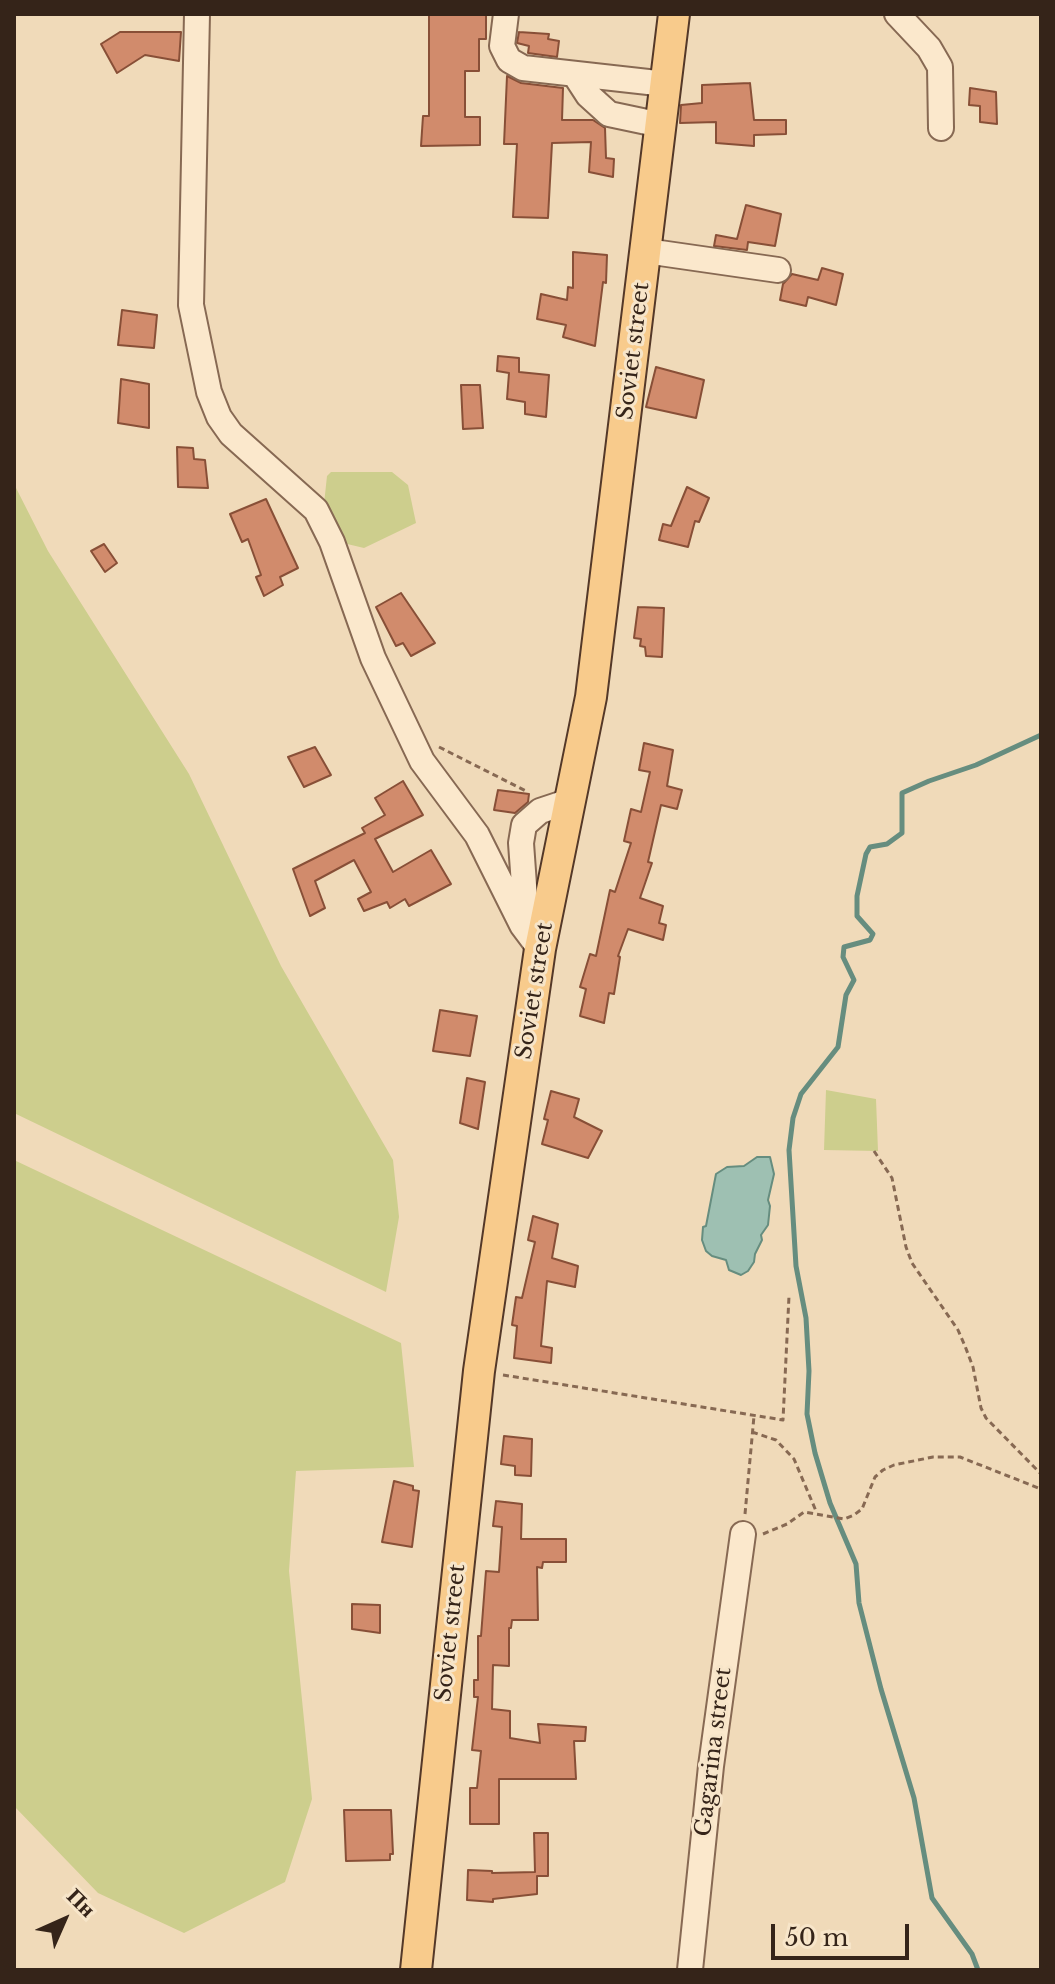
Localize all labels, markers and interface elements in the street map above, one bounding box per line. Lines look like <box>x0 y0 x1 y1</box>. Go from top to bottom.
street label: Soviet street <box>612 281 656 421</box>
street label: Soviet street <box>511 921 559 1061</box>
street label: Soviet street <box>431 1563 471 1703</box>
street label: Gagarina street <box>691 1666 737 1838</box>
north arrow <box>24 1880 104 1960</box>
text: Пн <box>61 1883 101 1923</box>
scale bar <box>775 1908 913 1958</box>
text: 50 m <box>785 1923 848 1952</box>

